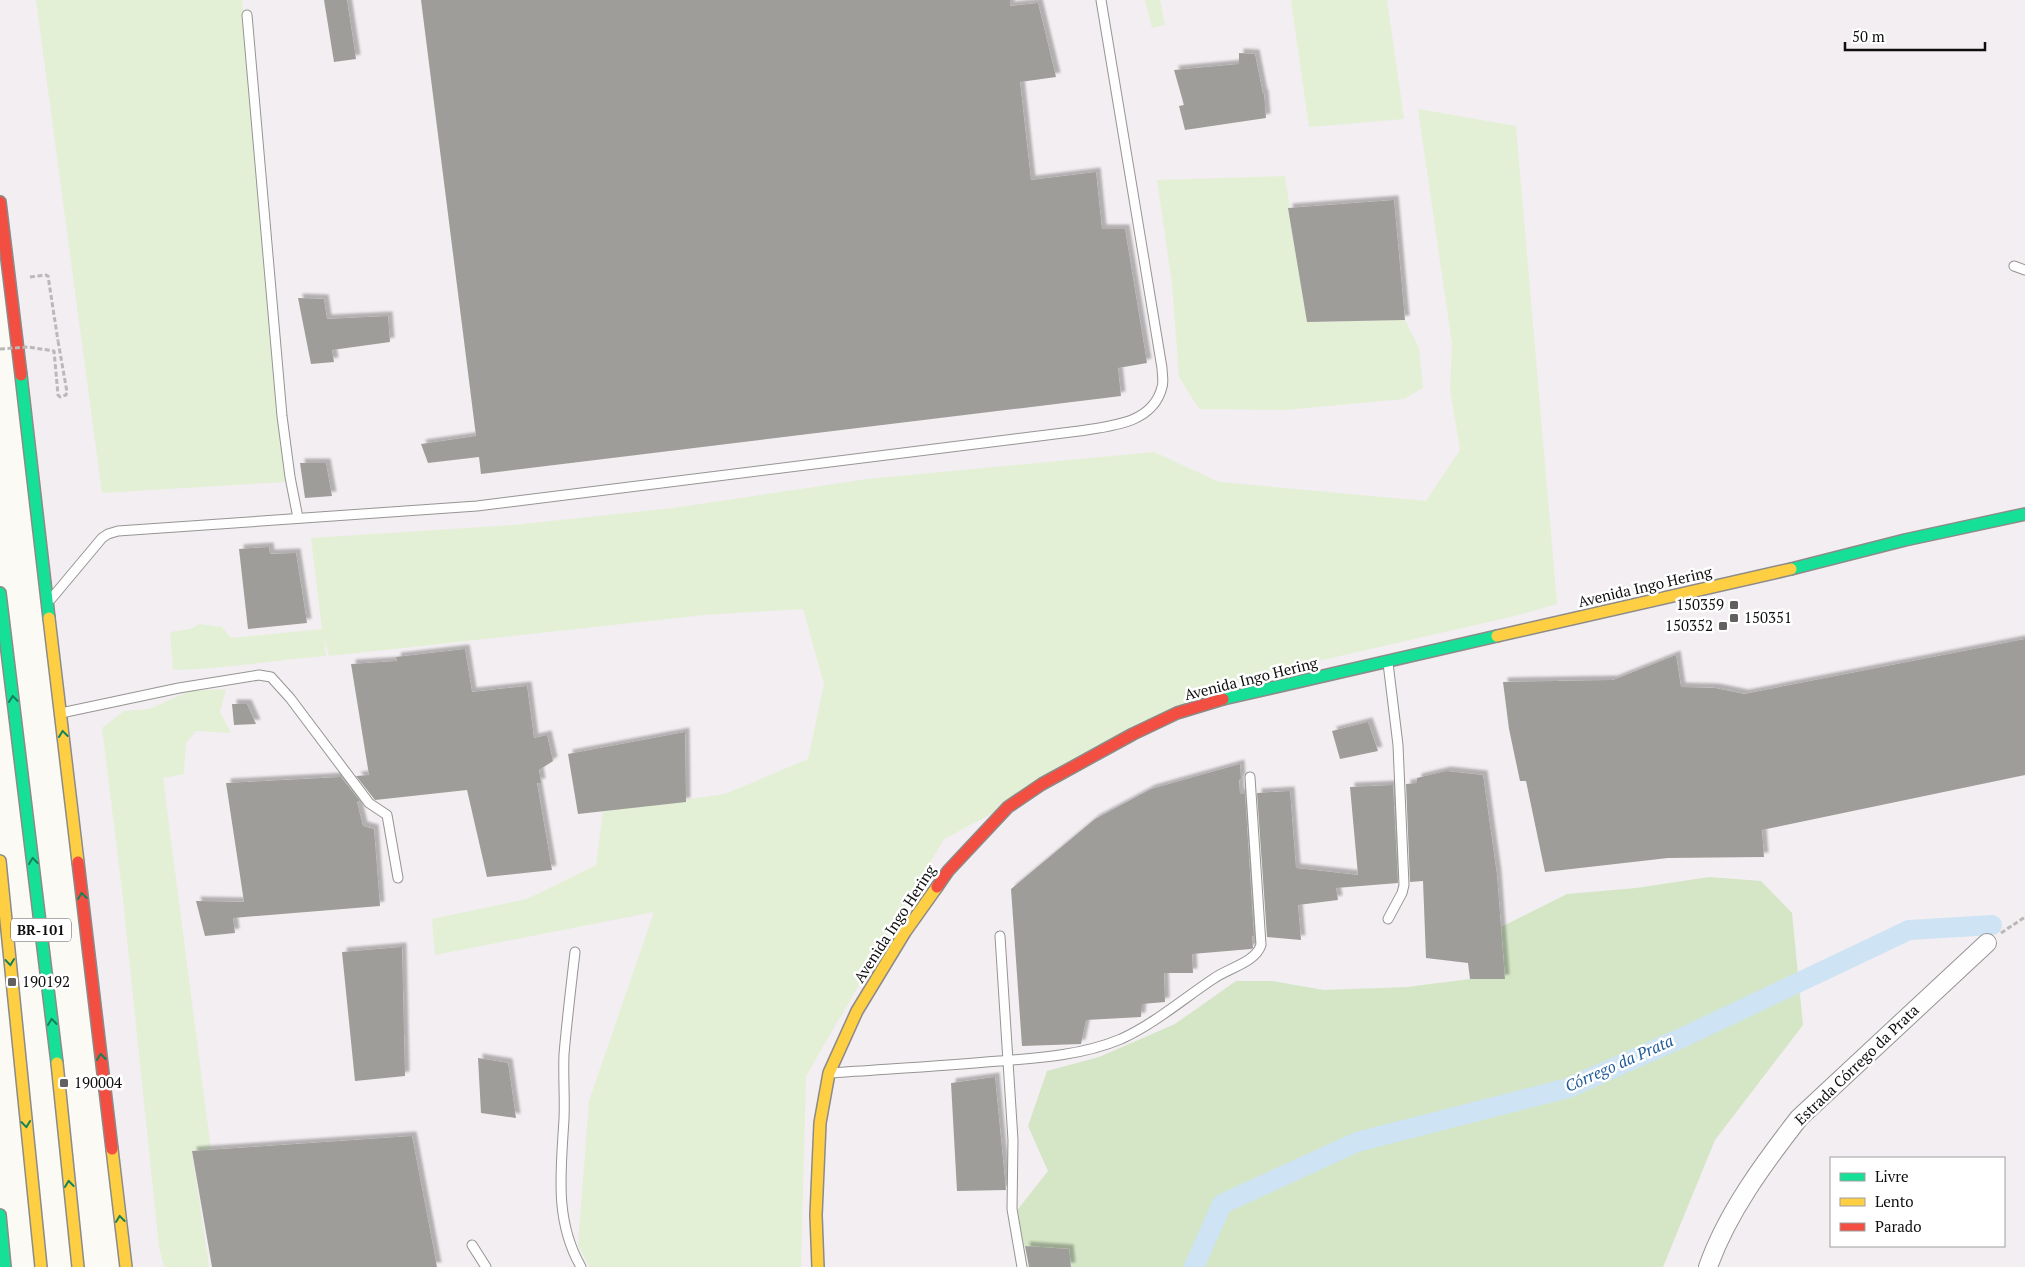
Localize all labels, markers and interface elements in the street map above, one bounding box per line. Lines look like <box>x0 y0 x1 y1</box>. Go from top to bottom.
scale bar <box>1845 20 1985 52</box>
text: 50 m <box>1852 26 1885 46</box>
street label: Avenida Ingo Hering <box>1576 561 1715 611</box>
place label: 150359 <box>1676 594 1724 614</box>
marker: 150359 <box>1728 599 1740 611</box>
place label: 150351 <box>1744 607 1792 627</box>
marker: 150351 <box>1728 612 1740 624</box>
place label: 150352 <box>1665 615 1713 635</box>
marker: 150352 <box>1717 620 1729 632</box>
street label: Avenida Ingo Hering <box>1182 652 1321 704</box>
one-way arrow <box>8 695 19 703</box>
one-way arrow <box>58 730 69 738</box>
one-way arrow <box>28 857 39 865</box>
street label: Avenida Ingo Hering <box>849 860 940 986</box>
one-way arrow <box>77 891 88 899</box>
road number: BR-101 <box>11 918 71 942</box>
one-way arrow <box>4 959 15 967</box>
place label: 190192 <box>22 971 70 991</box>
marker: 190192 <box>6 976 18 988</box>
street label: Estrada Córrego da Prata <box>1790 999 1923 1129</box>
one-way arrow <box>47 1018 58 1026</box>
water label: Córrego da Prata <box>1561 1029 1677 1097</box>
one-way arrow <box>96 1053 107 1061</box>
place label: 190004 <box>74 1072 122 1092</box>
marker: 190004 <box>58 1077 70 1089</box>
one-way arrow <box>20 1120 31 1128</box>
legend <box>1830 1157 2005 1247</box>
text: Livre <box>1875 1166 1909 1186</box>
one-way arrow <box>64 1179 75 1187</box>
text: Lento <box>1875 1191 1914 1211</box>
one-way arrow <box>115 1214 126 1222</box>
text: Parado <box>1875 1216 1921 1236</box>

